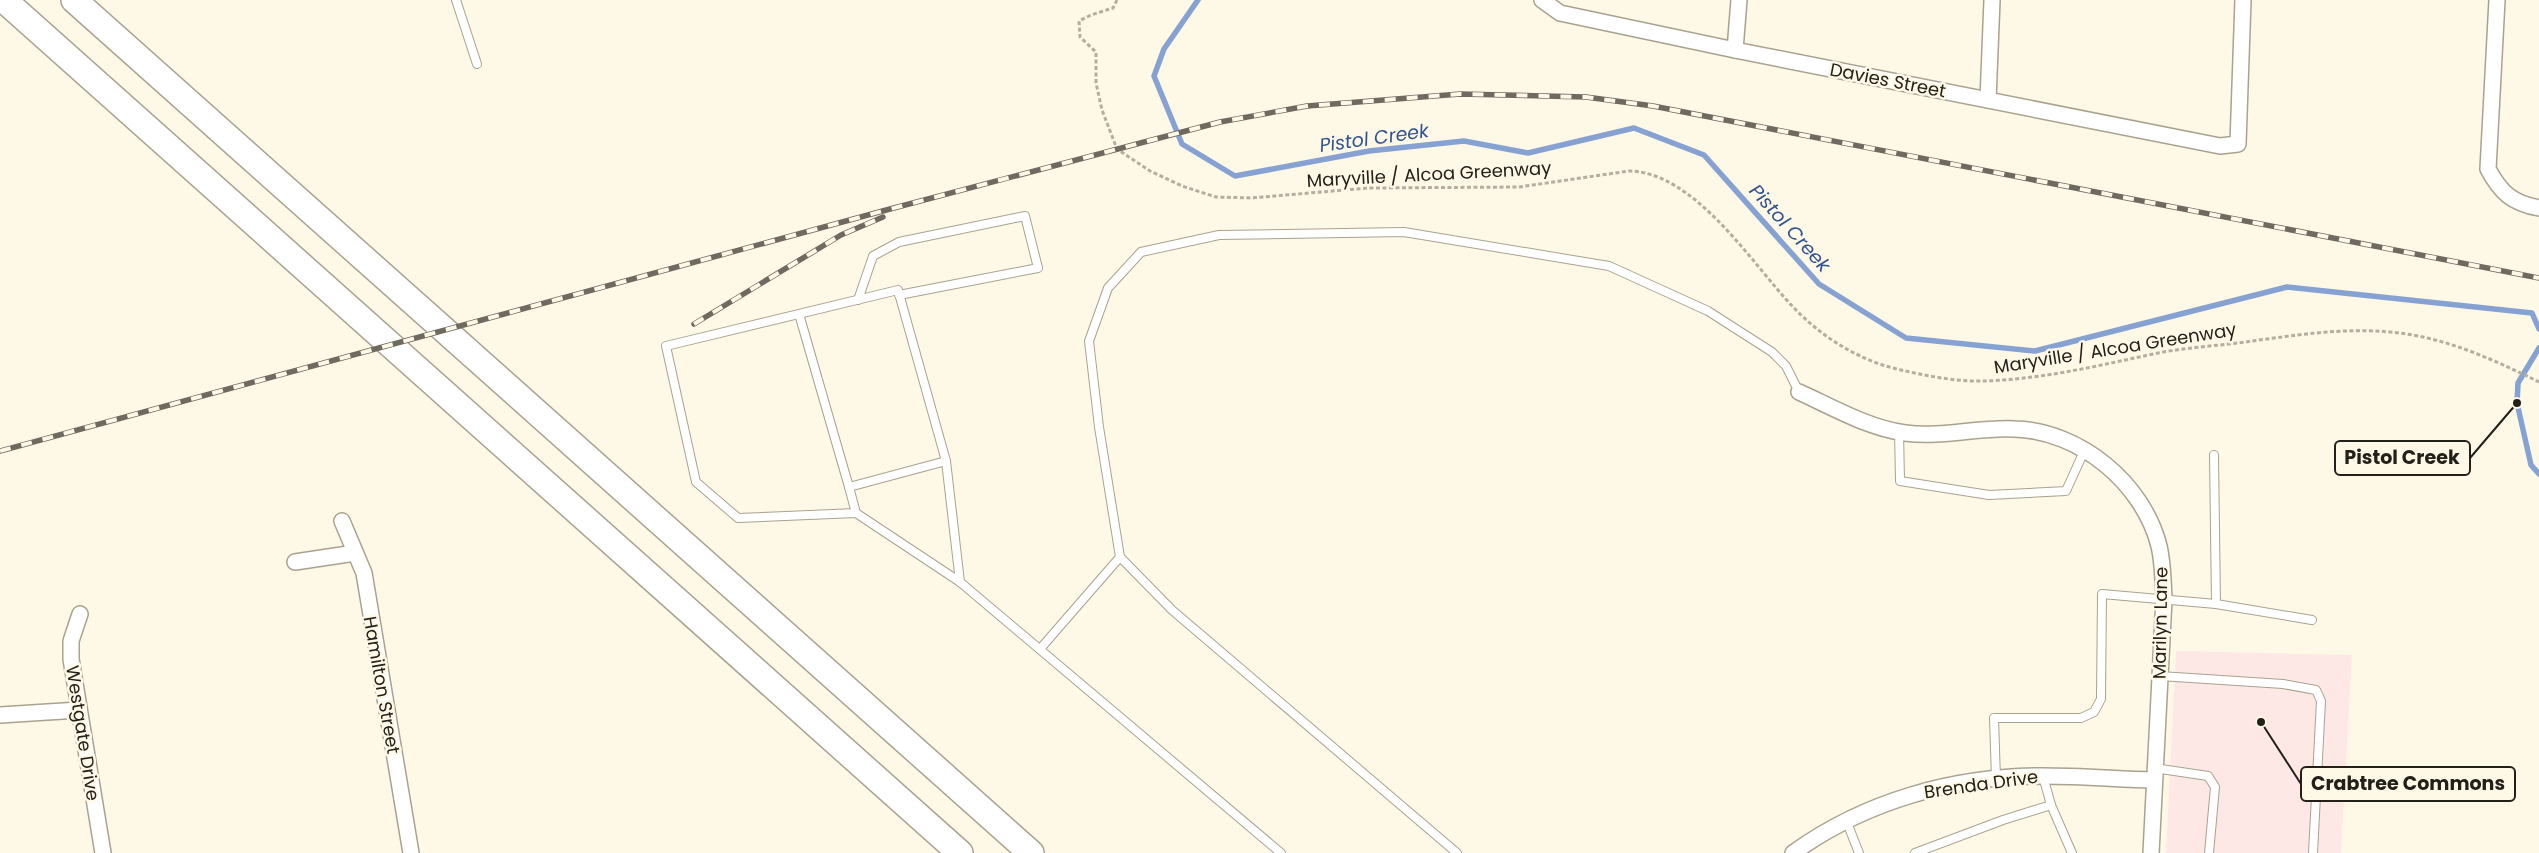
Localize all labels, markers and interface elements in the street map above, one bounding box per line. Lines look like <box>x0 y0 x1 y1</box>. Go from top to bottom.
street label: Davies Street <box>1828 57 1948 103</box>
water label: Pistol Creek <box>1318 117 1432 159</box>
street label: Maryville / Alcoa Greenway <box>1306 155 1552 193</box>
water label: Pistol Creek <box>1743 178 1838 279</box>
street label: Maryville / Alcoa Greenway <box>1992 317 2238 379</box>
callout: Pistol Creek <box>2335 441 2470 475</box>
text: Pistol Creek <box>2344 444 2460 471</box>
street label: Marilyn Lane <box>2147 567 2173 679</box>
street label: Hamilton Street <box>358 614 406 756</box>
street label: Westgate Drive <box>60 664 106 802</box>
street label: Brenda Drive <box>1922 764 2040 804</box>
callout: Crabtree Commons <box>2301 767 2515 801</box>
text: Crabtree Commons <box>2311 770 2505 797</box>

